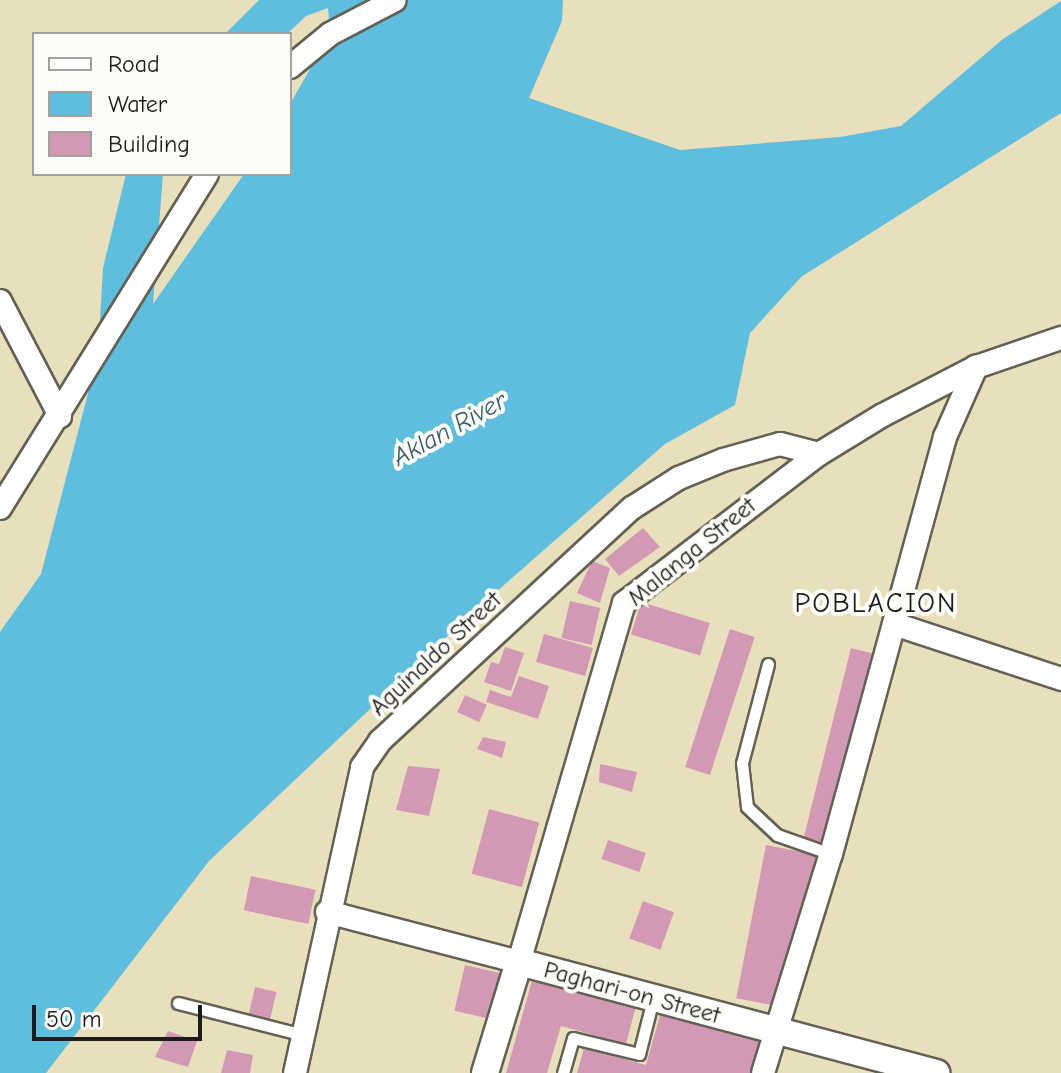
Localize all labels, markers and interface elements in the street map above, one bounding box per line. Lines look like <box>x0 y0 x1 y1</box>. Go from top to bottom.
legend <box>32 32 292 176</box>
text: Road <box>108 50 160 78</box>
text: Water <box>108 90 167 118</box>
text: Building <box>108 130 190 158</box>
water label: Aklan River <box>388 386 512 474</box>
street label: Malanga Street <box>622 492 762 612</box>
street label: Aguinaldo Street <box>364 586 508 722</box>
district label: POBLACION <box>794 586 958 620</box>
street label: Paghari-on Street <box>541 956 723 1030</box>
scale bar <box>36 989 206 1039</box>
text: 50 m <box>46 1005 102 1033</box>

